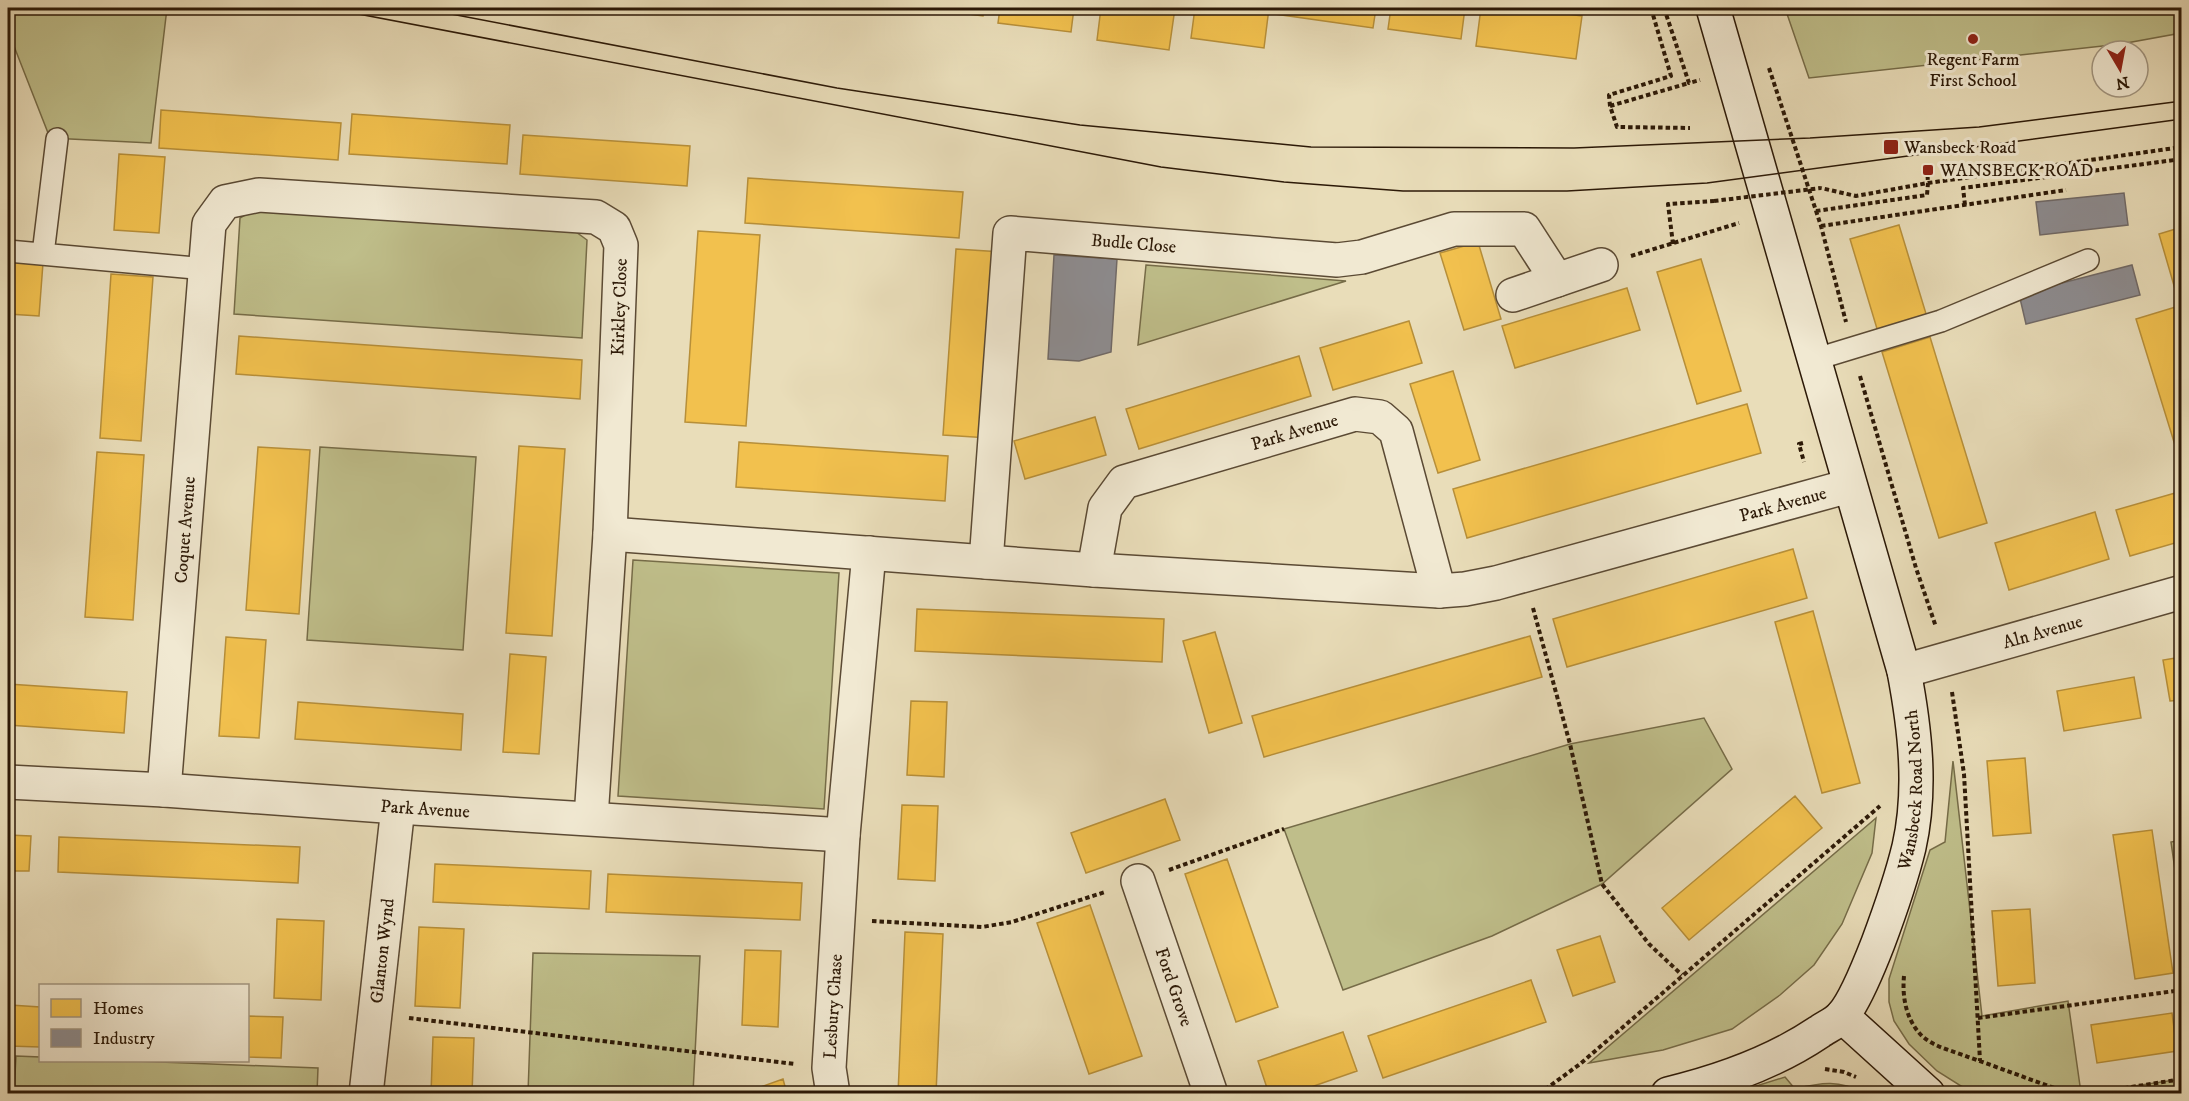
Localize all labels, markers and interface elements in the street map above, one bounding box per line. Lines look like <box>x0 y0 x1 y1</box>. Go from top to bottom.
marker: Regent Farm First School <box>1966 32 1980 46</box>
north arrow <box>2090 39 2150 99</box>
place label: Regent Farm First School <box>1927 49 2019 92</box>
text: N <box>2114 72 2131 94</box>
place label: Wansbeck Road <box>1903 137 2016 159</box>
marker: Wansbeck Road <box>1882 138 1900 156</box>
place label: WANSBECK ROAD <box>1939 160 2093 182</box>
marker: WANSBECK ROAD <box>1921 163 1935 177</box>
street label: Budle Close <box>1090 230 1177 259</box>
street label: Kirkley Close <box>607 258 633 356</box>
street label: Park Avenue <box>1249 410 1341 456</box>
street label: Coquet Avenue <box>170 476 201 584</box>
street label: Park Avenue <box>1737 483 1829 528</box>
street label: Aln Avenue <box>2000 611 2085 654</box>
street label: Wansbeck Road North <box>1893 708 1928 874</box>
street label: Park Avenue <box>380 796 470 823</box>
street label: Glanton Wynd <box>366 897 400 1005</box>
street label: Ford Grove <box>1150 945 1197 1030</box>
street label: Lesbury Chase <box>820 953 848 1060</box>
legend <box>39 984 249 1062</box>
text: Homes <box>93 998 144 1020</box>
text: Industry <box>93 1028 155 1050</box>

